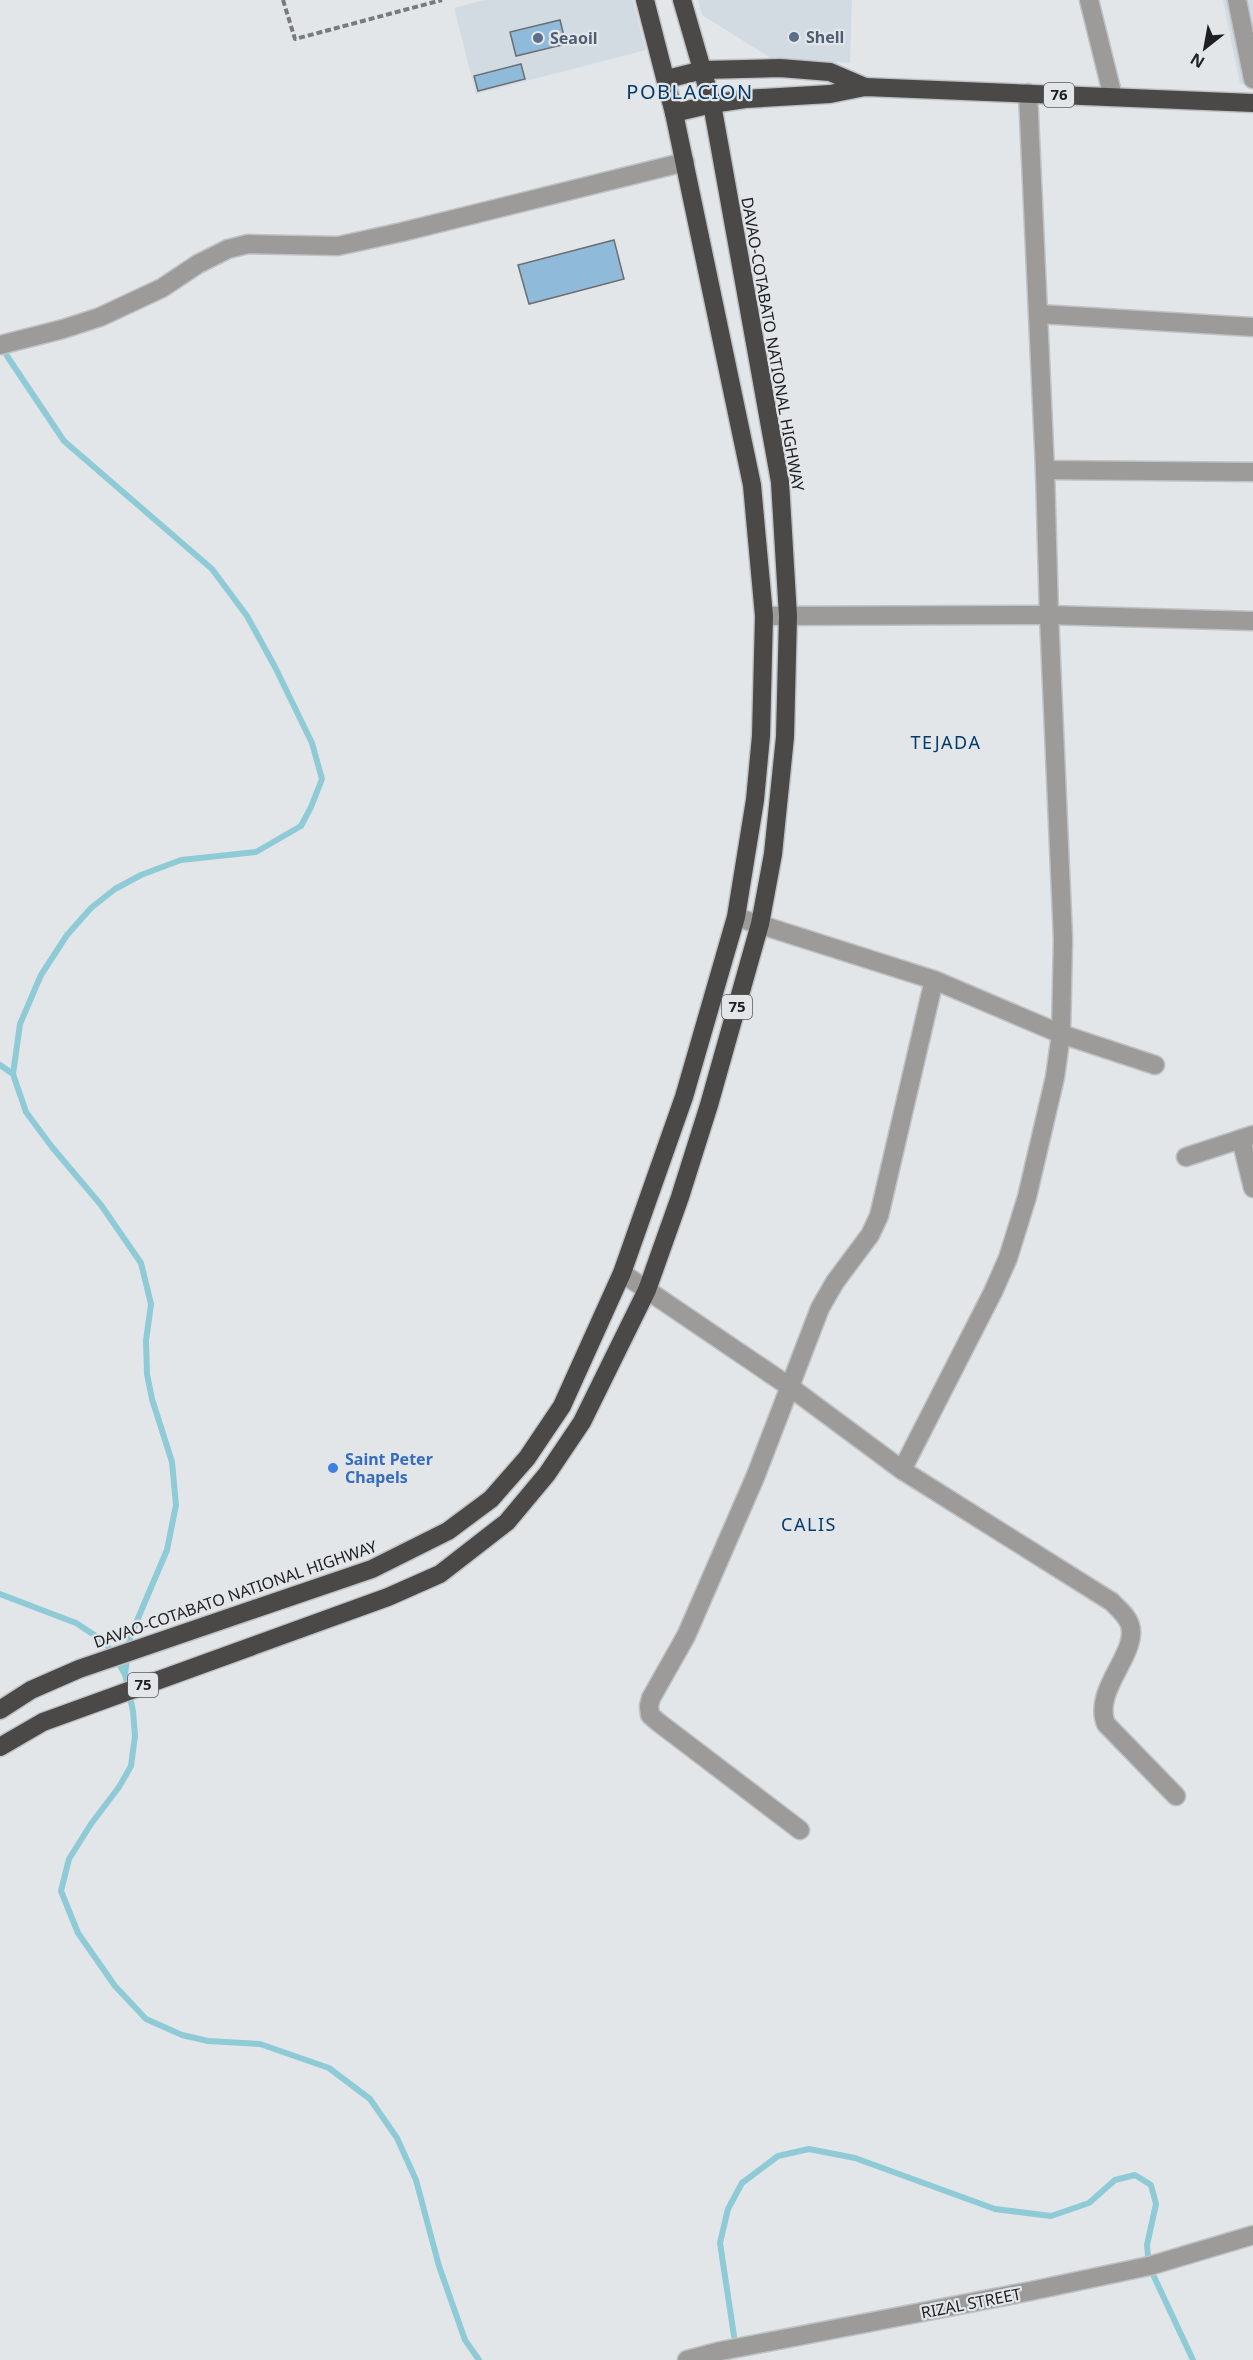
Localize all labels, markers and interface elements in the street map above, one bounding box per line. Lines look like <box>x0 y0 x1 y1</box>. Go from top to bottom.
north arrow <box>1175 18 1235 78</box>
place label: Shell <box>806 26 844 48</box>
place label: Seaoil <box>550 27 598 49</box>
marker: Shell <box>787 30 801 44</box>
marker: Seaoil <box>531 31 545 45</box>
text: N <box>1186 48 1209 74</box>
district label: POBLACION <box>626 78 754 105</box>
road number: 76 <box>1044 83 1074 107</box>
street label: DAVAO-COTABATO NATIONAL HIGHWAY <box>736 195 810 494</box>
district label: TEJADA <box>911 730 981 754</box>
road number: 75 <box>722 995 752 1019</box>
place label: Saint Peter Chapels <box>345 1448 433 1488</box>
marker: Saint Peter Chapels <box>326 1461 340 1475</box>
district label: CALIS <box>781 1512 837 1536</box>
street label: DAVAO-COTABATO NATIONAL HIGHWAY <box>90 1535 381 1653</box>
road number: 75 <box>128 1673 158 1697</box>
street label: RIZAL STREET <box>919 2282 1023 2323</box>

